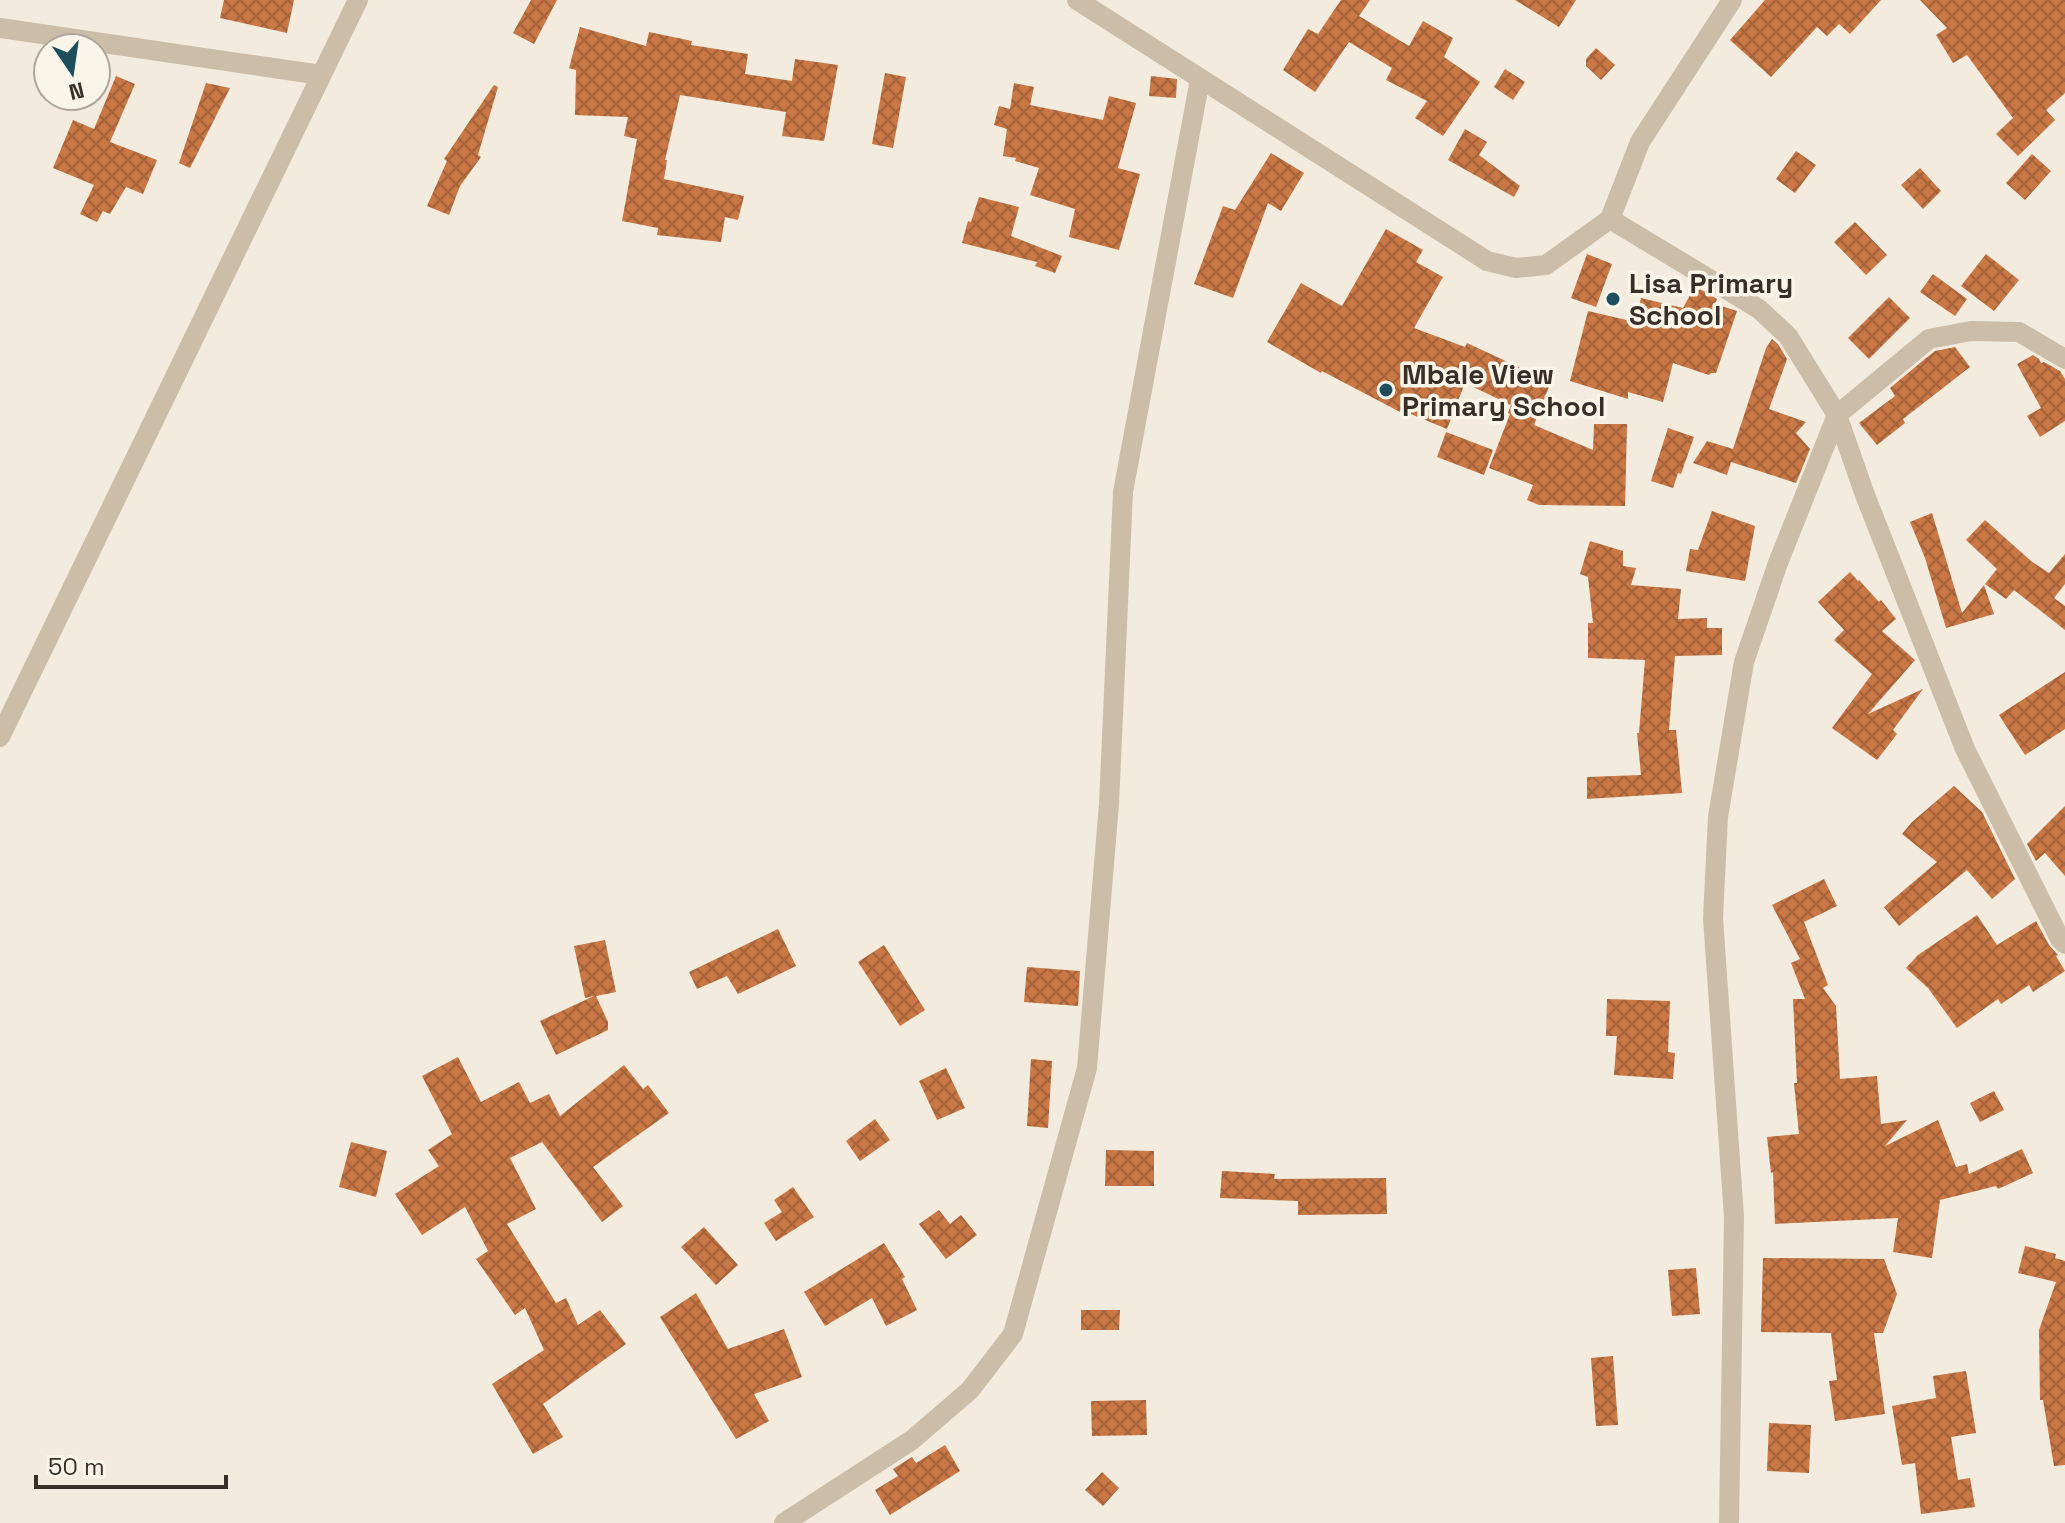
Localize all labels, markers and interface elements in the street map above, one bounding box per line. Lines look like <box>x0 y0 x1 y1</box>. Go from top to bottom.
north arrow <box>32 32 112 112</box>
text: N <box>66 76 87 107</box>
place label: Lisa Primary School <box>1629 265 1793 333</box>
marker: Lisa Primary School <box>1604 290 1622 308</box>
place label: Mbale View Primary School <box>1402 356 1605 424</box>
marker: Mbale View Primary School <box>1377 381 1395 399</box>
scale bar <box>36 1439 226 1489</box>
text: 50 m <box>48 1451 105 1482</box>

